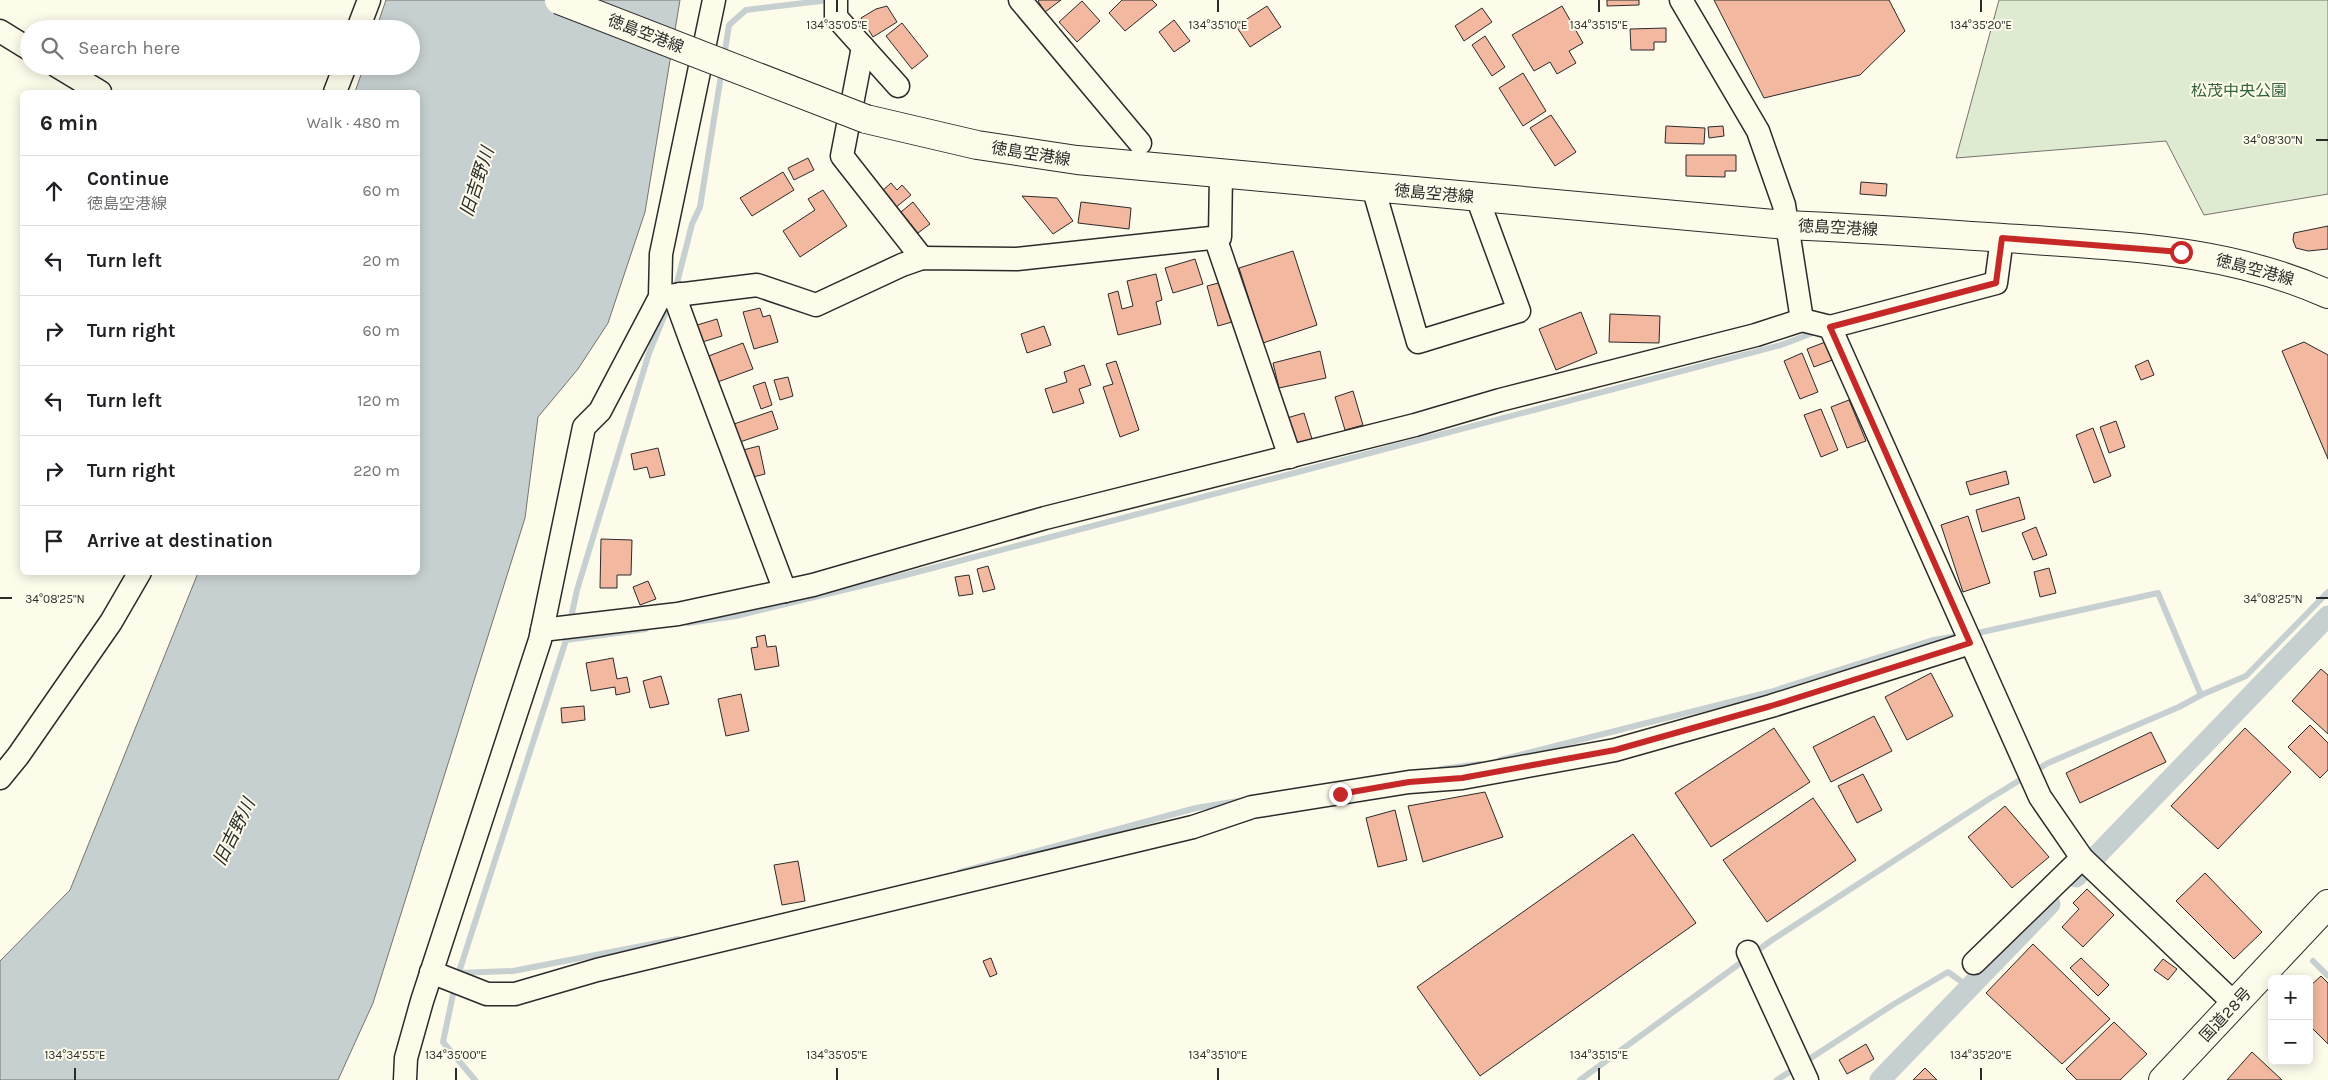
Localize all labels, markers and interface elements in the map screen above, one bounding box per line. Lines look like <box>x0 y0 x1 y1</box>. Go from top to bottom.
street label: 徳島空港線 <box>605 10 687 57</box>
text: 134°35'05"E <box>806 18 868 32</box>
text: 134°35'10"E <box>1189 18 1247 32</box>
text: 134°35'15"E <box>1570 18 1628 32</box>
text: 134°35'20"E <box>1950 18 2012 32</box>
search box <box>20 20 420 75</box>
icon: search <box>38 34 66 62</box>
text: Search here <box>78 37 180 59</box>
park label: 松茂中央公園 <box>2191 81 2287 100</box>
text: 6 min <box>40 111 98 135</box>
text: Walk · 480 m <box>306 113 400 132</box>
text: 34°08'30"N <box>2243 133 2303 147</box>
street label: 徳島空港線 <box>990 138 1072 169</box>
water label: 旧吉野川 <box>455 142 499 220</box>
text: Continue <box>87 168 169 190</box>
icon: ahead <box>40 177 68 205</box>
text: 60 m <box>363 181 400 200</box>
street label: 徳島空港線 <box>1393 181 1475 206</box>
text: 徳島空港線 <box>87 194 167 213</box>
street label: 徳島空港線 <box>1798 216 1878 239</box>
route start <box>2170 241 2193 264</box>
icon: left <box>40 247 68 275</box>
text: Turn left <box>87 250 162 272</box>
street label: 徳島空港線 <box>2214 250 2296 289</box>
text: 20 m <box>362 251 400 270</box>
icon: right <box>40 317 68 345</box>
text: Turn right <box>87 320 176 342</box>
text: 60 m <box>363 321 400 340</box>
icon: left <box>40 387 68 415</box>
text: Turn left <box>87 390 162 412</box>
text: 120 m <box>357 391 400 410</box>
icon: right <box>40 457 68 485</box>
text: Turn right <box>87 460 176 482</box>
text: 220 m <box>353 461 400 480</box>
icon: arrive <box>40 527 68 555</box>
text: Arrive at destination <box>87 530 273 552</box>
text: 34°08'25"N <box>25 592 85 606</box>
text: 34°08'25"N <box>2243 592 2303 606</box>
route end <box>1329 783 1352 806</box>
water label: 旧吉野川 <box>208 793 261 869</box>
map controls <box>2268 975 2313 1065</box>
button: + <box>2268 975 2313 1020</box>
street label: 国道28号 <box>2196 983 2255 1045</box>
button: − <box>2268 1020 2313 1065</box>
text: 134°34'55"E <box>44 1048 106 1062</box>
text: 134°35'00"E <box>425 1048 487 1062</box>
text: 134°35'05"E <box>806 1048 868 1062</box>
text: 134°35'10"E <box>1189 1048 1247 1062</box>
text: 134°35'15"E <box>1570 1048 1628 1062</box>
text: 134°35'20"E <box>1950 1048 2012 1062</box>

